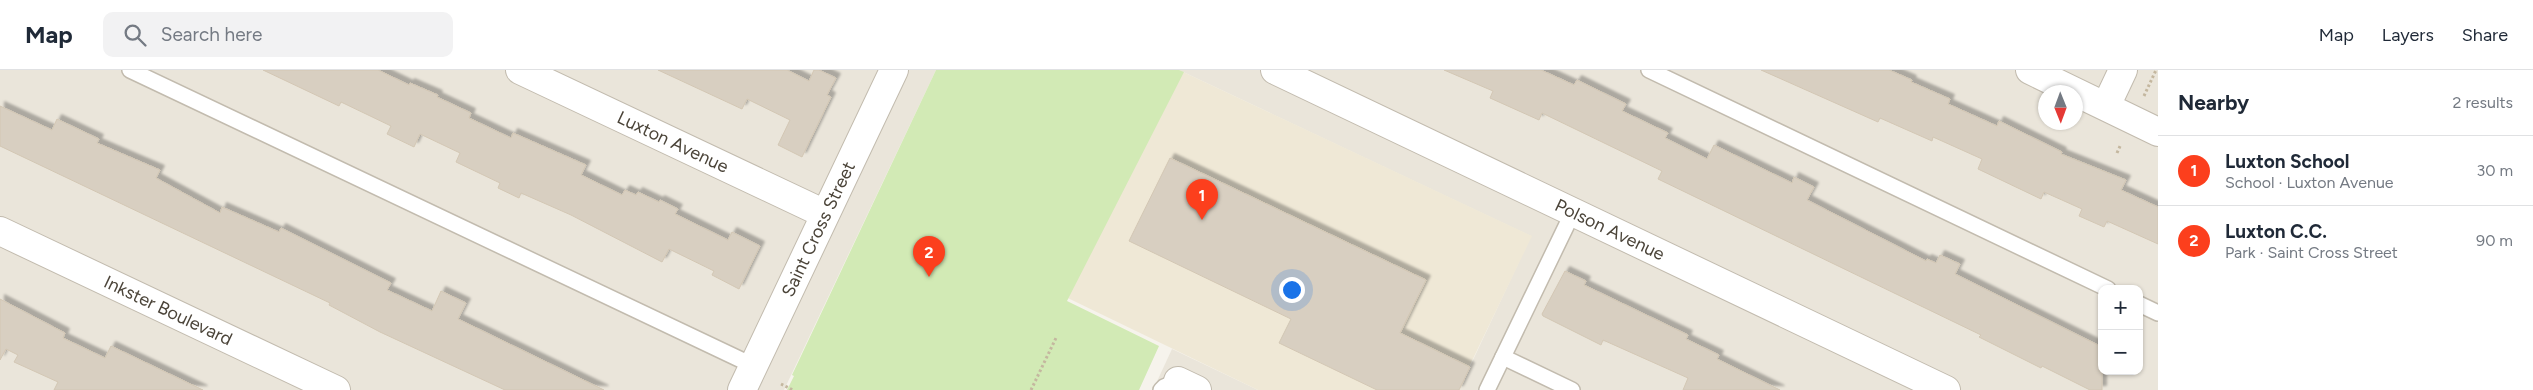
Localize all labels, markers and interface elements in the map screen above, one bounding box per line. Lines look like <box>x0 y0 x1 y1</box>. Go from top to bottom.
search box <box>103 12 453 57</box>
text: Map <box>25 20 73 49</box>
icon: search <box>121 21 149 49</box>
text: Search here <box>161 23 262 46</box>
text: Map <box>2319 24 2354 46</box>
text: Layers <box>2382 24 2434 46</box>
text: Share <box>2462 24 2508 46</box>
north arrow <box>2038 85 2083 130</box>
text: Nearby <box>2178 90 2249 115</box>
text: 2 results <box>2453 93 2513 112</box>
street label: Luxton Avenue <box>614 106 732 178</box>
text: Luxton School <box>2225 150 2350 173</box>
street label: Saint Cross Street <box>777 158 860 300</box>
text: 1 <box>2191 161 2197 180</box>
text: 30 m <box>2476 161 2513 180</box>
text: School · Luxton Avenue <box>2225 173 2394 192</box>
pin: 1 <box>1186 179 1218 220</box>
street label: Polson Avenue <box>1551 194 1668 265</box>
text: Luxton C.C. <box>2225 220 2327 243</box>
text: 2 <box>2189 231 2199 250</box>
text: 90 m <box>2476 231 2513 250</box>
pin: 2 <box>913 236 945 277</box>
text: Park · Saint Cross Street <box>2225 243 2398 262</box>
street label: Inkster Boulevard <box>100 271 236 350</box>
your location <box>1279 277 1305 303</box>
map controls <box>2098 285 2143 375</box>
button: + <box>2098 285 2143 330</box>
button: − <box>2098 330 2143 375</box>

